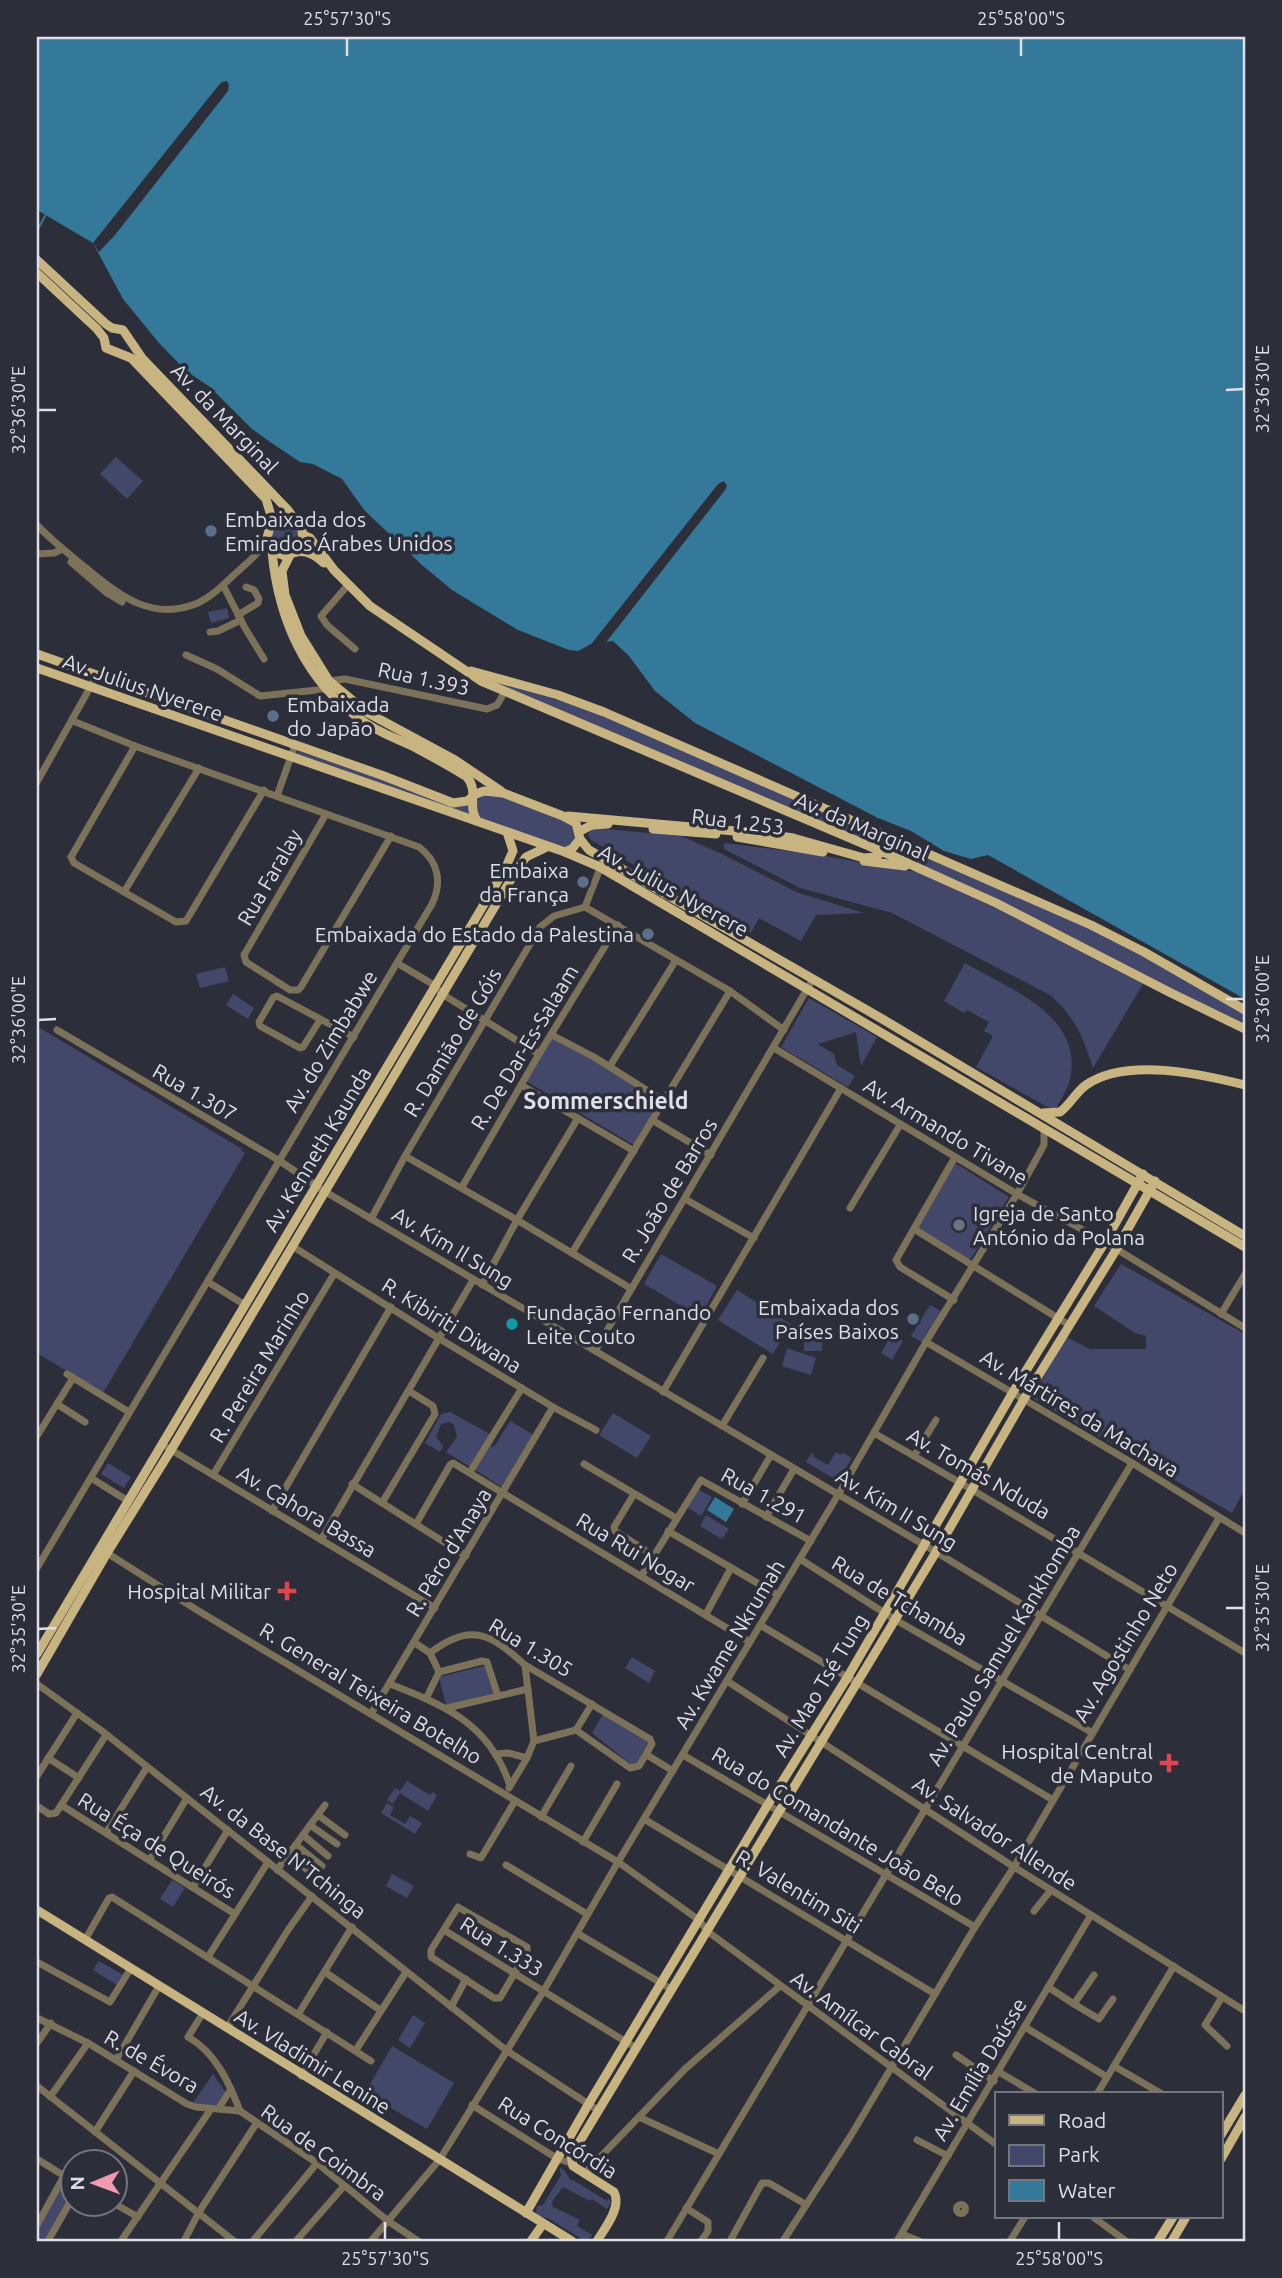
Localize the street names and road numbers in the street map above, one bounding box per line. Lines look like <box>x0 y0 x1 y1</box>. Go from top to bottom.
street label: Av. da Marginal <box>167 358 283 478</box>
street label: Av. Julius Nyerere <box>60 648 226 726</box>
street label: Rua 1.393 <box>376 657 472 699</box>
street label: Av. da Marginal <box>791 787 933 865</box>
street label: Rua 1.253 <box>690 803 786 839</box>
street label: Rua Faralay <box>232 825 306 929</box>
street label: Av. Julius Nyerere <box>595 839 753 941</box>
street label: R. De Dar-Es-Salaam <box>465 960 583 1134</box>
street label: R. Damião de Góis <box>398 963 506 1121</box>
street label: Av. do Zimbabwe <box>278 966 382 1116</box>
street label: Rua 1.307 <box>149 1058 241 1126</box>
street label: Av. Kenneth Kaunda <box>258 1062 376 1236</box>
street label: Av. Armando Tivane <box>860 1073 1032 1189</box>
street label: R. João de Barros <box>616 1114 722 1266</box>
street label: Av. Kim Il Sung <box>388 1201 518 1293</box>
street label: R. Kibiriti Diwana <box>378 1272 526 1378</box>
street label: R. Pereira Marinho <box>204 1285 314 1447</box>
street label: Av. Mártires da Machava <box>976 1344 1184 1482</box>
street label: Av. Tomás Nduda <box>903 1422 1055 1524</box>
street label: Av. Cahora Bassa <box>233 1460 381 1562</box>
street label: Rua 1.291 <box>717 1462 811 1528</box>
street label: Av. Kim II Sung <box>832 1463 962 1555</box>
street label: R. Pêro d'Anaya <box>400 1483 496 1621</box>
street label: Rua Rui Nogar <box>572 1507 700 1597</box>
street label: Av. Paulo Samuel Kankhomba <box>922 1520 1084 1770</box>
street label: Rua de Tchamba <box>828 1550 972 1650</box>
street label: Av. Kwame Nkrumah <box>669 1555 789 1733</box>
street label: Av. Agostinho Neto <box>1068 1558 1182 1726</box>
street label: Av. Mao Tsé Tung <box>768 1609 872 1761</box>
street label: Rua 1.305 <box>485 1613 577 1681</box>
street label: R. General Teixeira Botelho <box>256 1617 486 1769</box>
street label: Rua do Comandante João Belo <box>708 1741 968 1911</box>
street label: Av. Salvador Allende <box>908 1771 1082 1895</box>
street label: Av. da Base N'Tchinga <box>197 1779 371 1923</box>
street label: Rua Éça de Queirós <box>74 1787 240 1903</box>
street label: R. Valentim Siti <box>732 1844 866 1938</box>
street label: Rua 1.333 <box>456 1911 548 1981</box>
street label: Av. Amílcar Cabral <box>787 1966 937 2084</box>
street label: Av. Emília Daússe <box>927 1994 1031 2144</box>
street label: Av. Vladimir Lenine <box>231 2003 395 2119</box>
street label: R. de Évora <box>101 2024 203 2098</box>
street label: Rua Concórdia <box>494 2091 622 2183</box>
street label: Rua de Coimbra <box>257 2099 391 2205</box>

